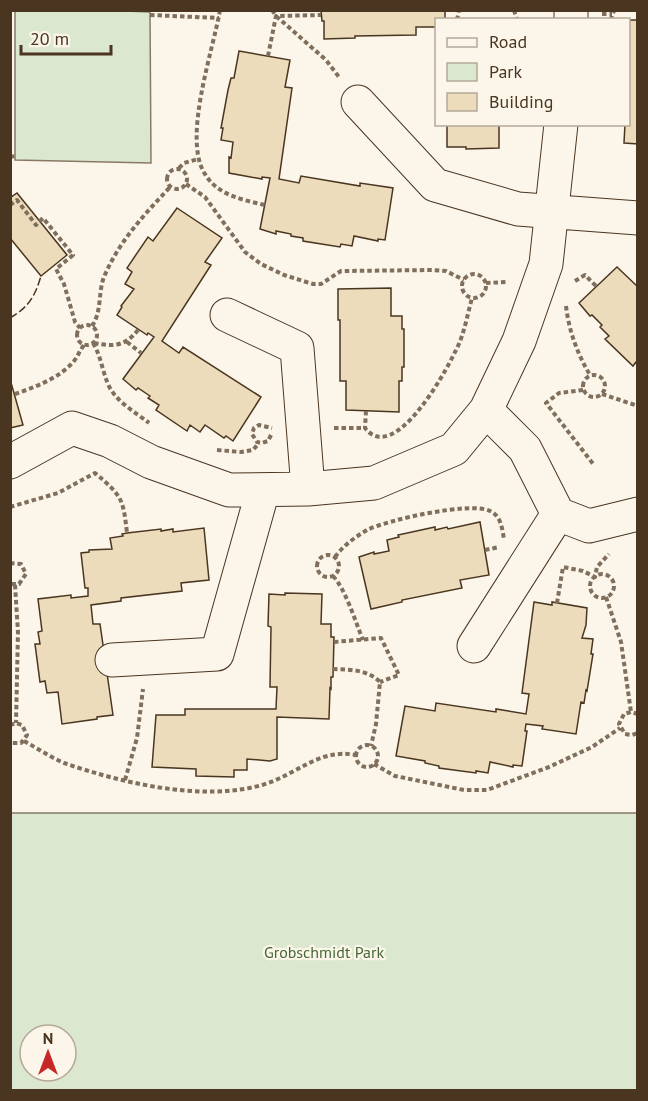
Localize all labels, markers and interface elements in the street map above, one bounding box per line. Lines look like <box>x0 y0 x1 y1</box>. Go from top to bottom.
scale bar <box>21 18 111 56</box>
legend <box>435 18 630 126</box>
text: 20 m <box>30 27 69 50</box>
text: Road <box>489 30 527 53</box>
text: Park <box>489 60 522 83</box>
text: Building <box>489 90 553 113</box>
park label: Grobschmidt Park <box>264 942 384 962</box>
north arrow <box>18 1023 78 1083</box>
text: N <box>43 1028 53 1048</box>

